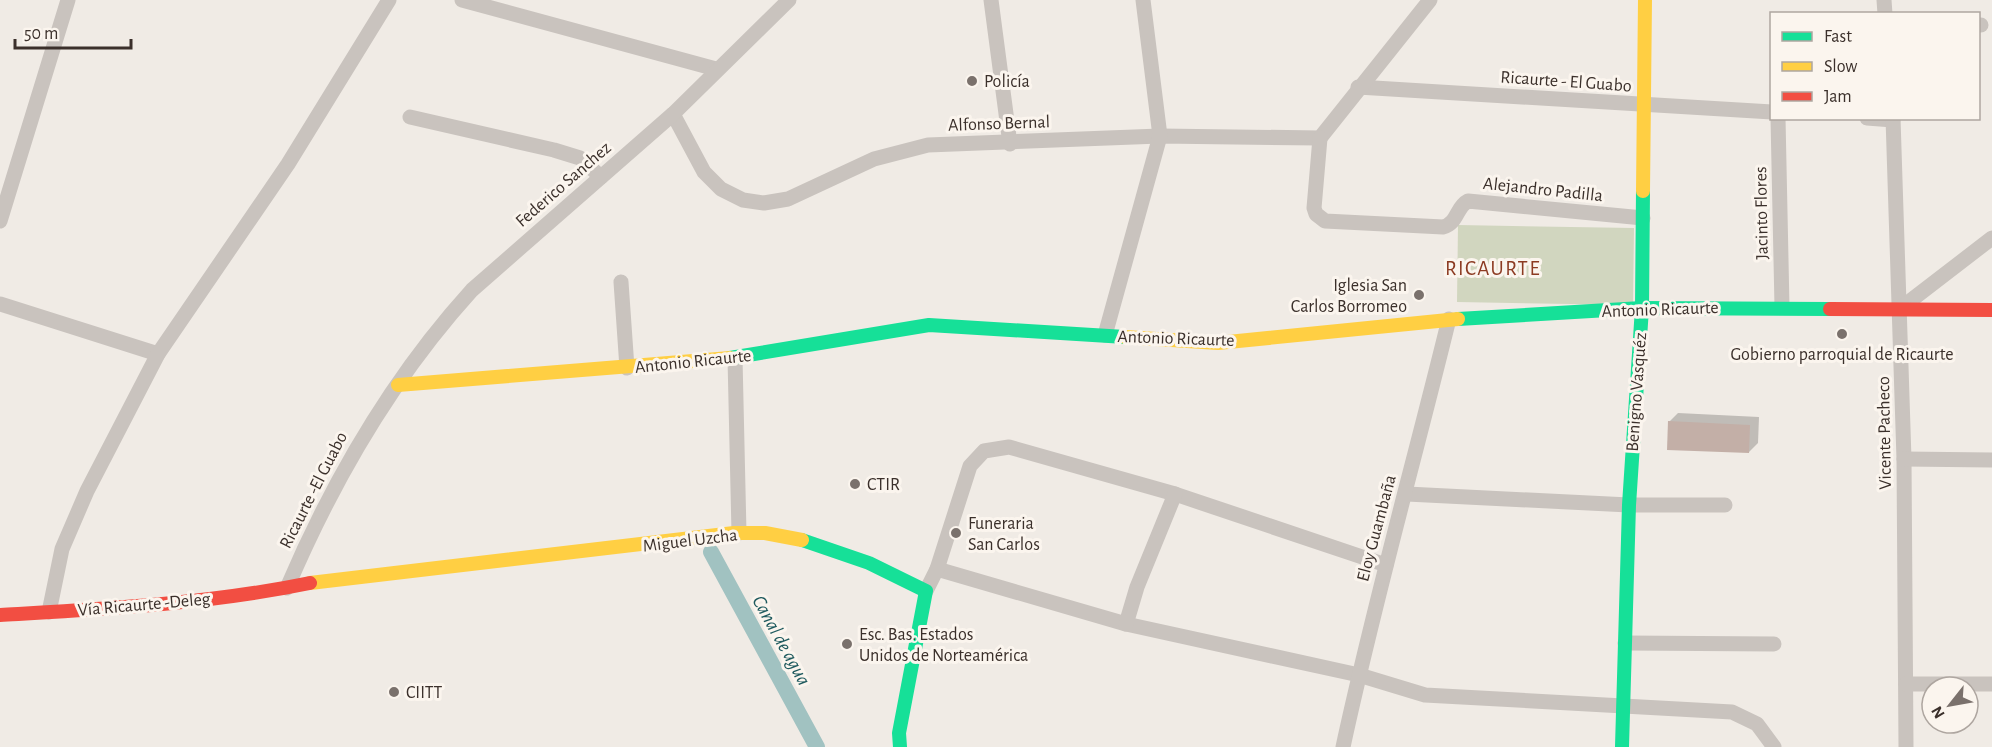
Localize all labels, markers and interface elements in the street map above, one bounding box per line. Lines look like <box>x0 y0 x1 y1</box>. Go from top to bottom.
scale bar <box>15 12 130 50</box>
legend <box>1770 12 1980 120</box>
text: 50 m <box>24 25 58 43</box>
text: Fast <box>1824 28 1852 46</box>
text: Slow <box>1824 58 1857 76</box>
street label: Ricaurte - El Guabo <box>1500 68 1632 96</box>
place label: Policía <box>984 73 1030 91</box>
marker: Policía <box>965 74 979 88</box>
text: Jam <box>1824 88 1852 106</box>
street label: Alfonso Bernal <box>948 113 1050 135</box>
street label: Federico Sanchez <box>513 139 615 231</box>
street label: Jacinto Flores <box>1752 166 1772 260</box>
street label: Alejandro Padilla <box>1482 175 1604 205</box>
district label: RICAURTE <box>1445 258 1541 279</box>
place label: Iglesia San Carlos Borromeo <box>1291 277 1407 316</box>
marker: Iglesia San Carlos Borromeo <box>1412 288 1426 302</box>
street label: Antonio Ricaurte <box>1601 299 1719 321</box>
marker: Gobierno parroquial de Ricaurte <box>1835 327 1849 341</box>
street label: Antonio Ricaurte <box>1117 328 1235 350</box>
street label: Benigno Vasquéz <box>1624 332 1650 452</box>
place label: Gobierno parroquial de Ricaurte <box>1731 346 1953 364</box>
street label: Antonio Ricaurte <box>634 347 752 377</box>
street label: Vicente Pacheco <box>1875 376 1895 490</box>
street label: Ricaurte -El Guabo <box>277 429 351 552</box>
street label: Eloy Guambaña <box>1354 473 1400 583</box>
place label: CTIR <box>867 476 900 494</box>
marker: CTIR <box>848 477 862 491</box>
place label: Funeraria San Carlos <box>968 515 1040 554</box>
street label: Miguel Uzcha <box>642 526 738 556</box>
marker: Funeraria San Carlos <box>949 526 963 540</box>
street label: Vía Ricaurte -Deleg <box>77 590 211 620</box>
water label: Canal de agua <box>748 592 814 689</box>
place label: Esc. Bas. Estados Unidos de Norteamérica <box>859 626 1028 665</box>
marker: Esc. Bas. Estados Unidos de Norteamérica <box>840 637 854 651</box>
north arrow <box>1920 675 1980 735</box>
place label: CIITT <box>406 684 443 702</box>
marker: CIITT <box>387 685 401 699</box>
text: N <box>1928 703 1948 721</box>

